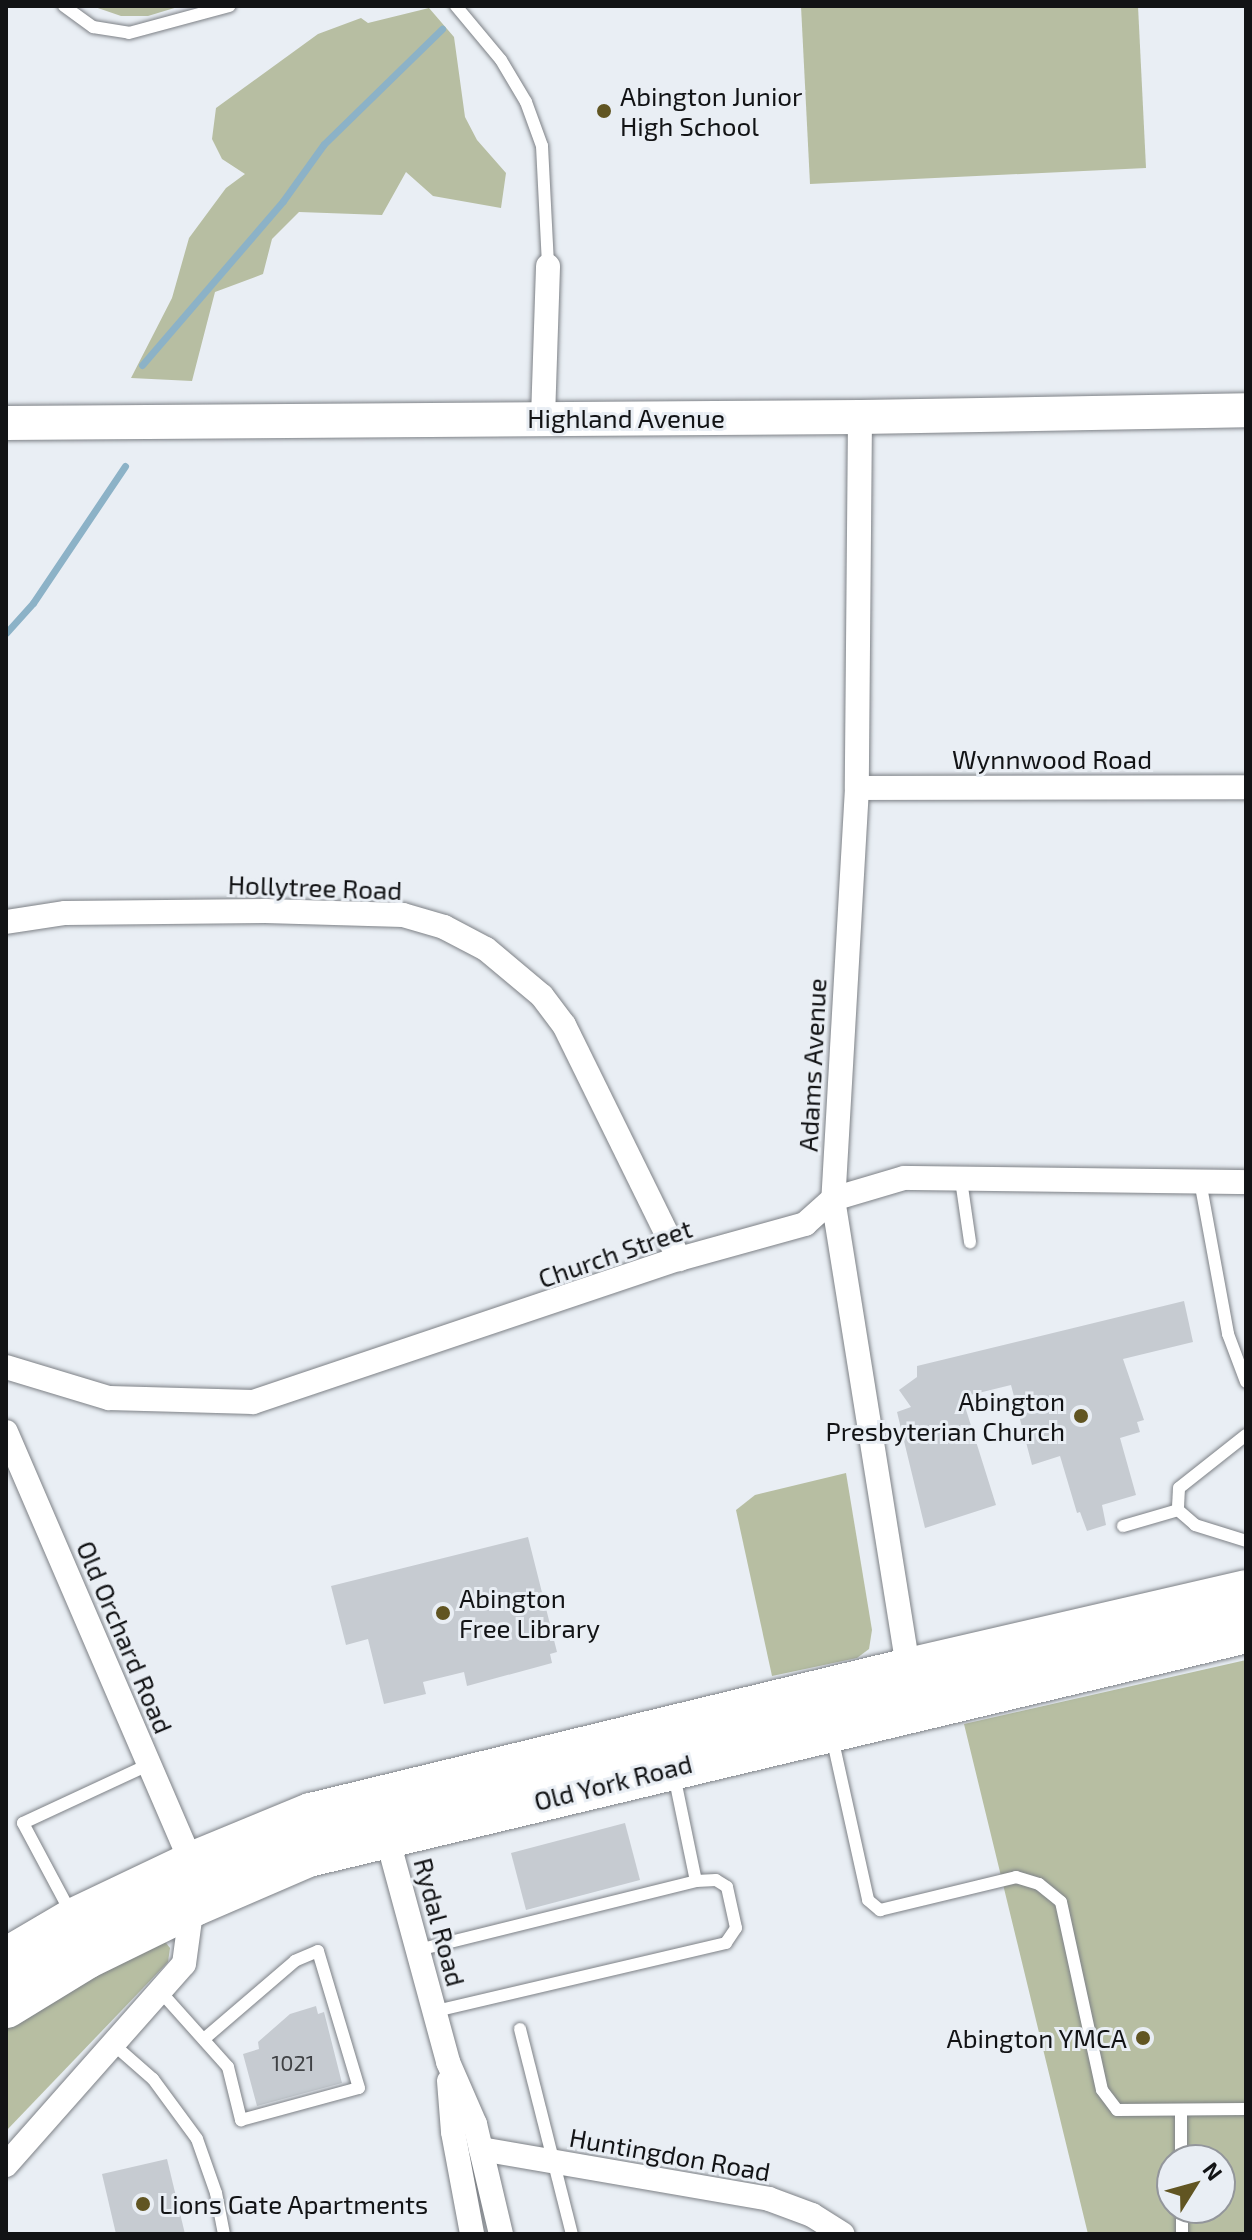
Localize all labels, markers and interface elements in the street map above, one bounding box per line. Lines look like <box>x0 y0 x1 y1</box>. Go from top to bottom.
place label: Abington Junior High School <box>620 80 803 142</box>
marker: Abington Junior High School <box>595 102 613 120</box>
street label: Highland Avenue <box>527 402 725 434</box>
street label: Wynnwood Road <box>952 743 1152 775</box>
street label: Hollytree Road <box>227 868 403 906</box>
street label: Adams Avenue <box>792 977 832 1153</box>
street label: Church Street <box>534 1212 696 1294</box>
place label: Abington Presbyterian Church <box>825 1385 1065 1446</box>
marker: Abington Presbyterian Church <box>1072 1407 1090 1425</box>
street label: Old Orchard Road <box>70 1536 180 1738</box>
place label: Abington Free Library <box>459 1582 600 1644</box>
marker: Abington Free Library <box>434 1604 452 1622</box>
street label: Old York Road <box>530 1747 696 1817</box>
street label: Rydal Road <box>408 1854 472 1990</box>
place label: Abington YMCA <box>946 2022 1127 2054</box>
marker: Abington YMCA <box>1134 2029 1152 2047</box>
house number: 1021 <box>271 2050 315 2076</box>
street label: Huntingdon Road <box>567 2121 773 2187</box>
north arrow <box>1156 2144 1236 2224</box>
text: N <box>1198 2157 1229 2185</box>
place label: Lions Gate Apartments <box>159 2188 429 2220</box>
marker: Lions Gate Apartments <box>134 2195 152 2213</box>

